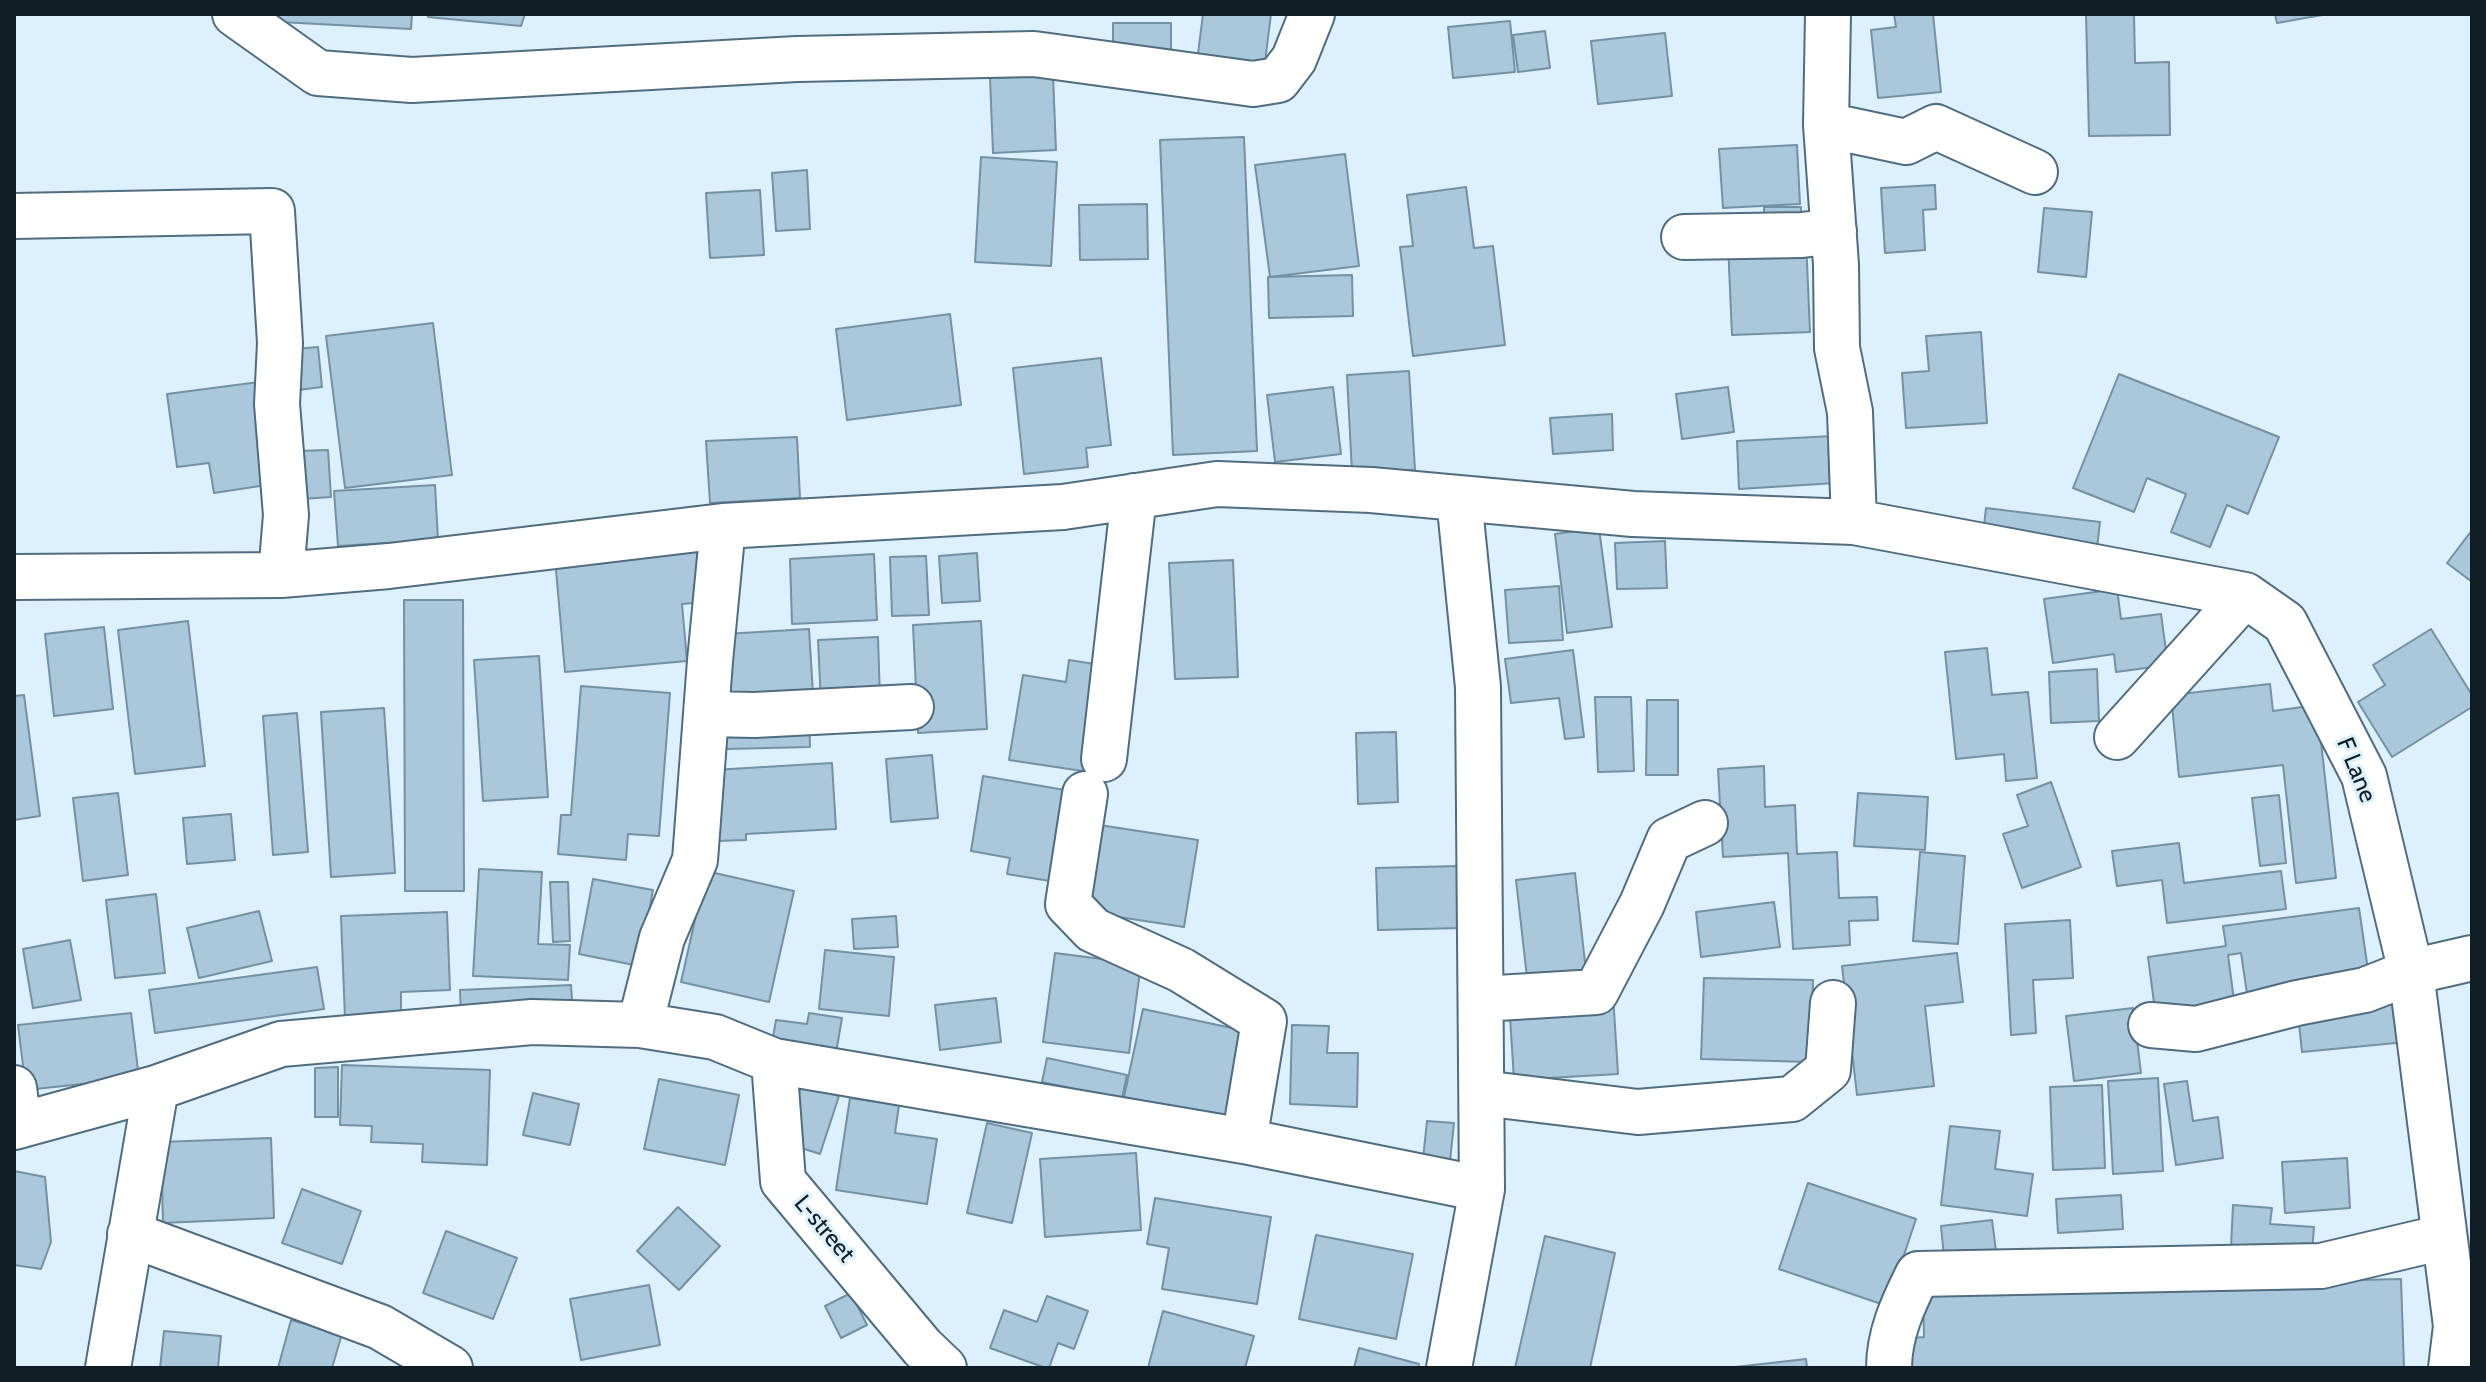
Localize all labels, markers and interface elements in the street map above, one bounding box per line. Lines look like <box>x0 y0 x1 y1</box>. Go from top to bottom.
street label: F Lane <box>2330 733 2382 807</box>
street label: L-street <box>788 1190 860 1268</box>

